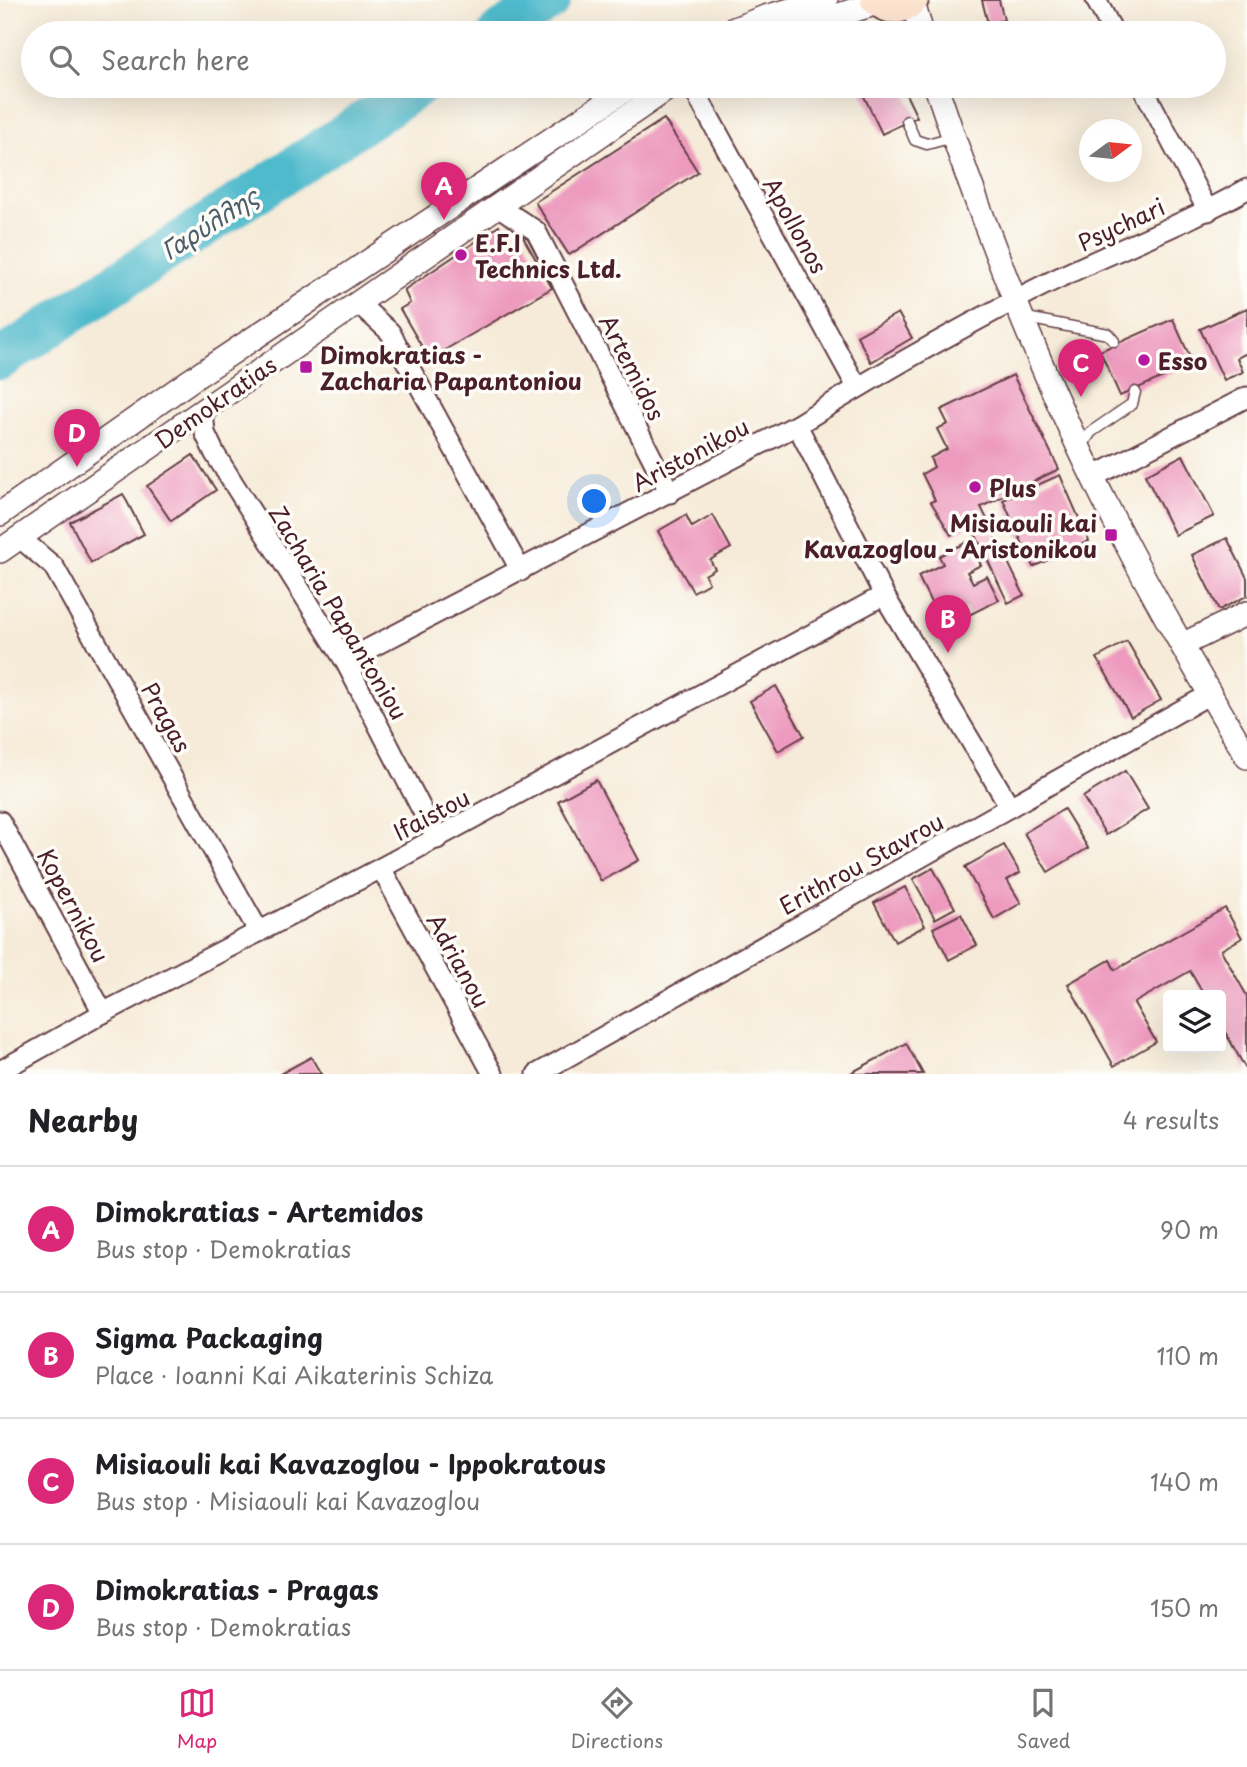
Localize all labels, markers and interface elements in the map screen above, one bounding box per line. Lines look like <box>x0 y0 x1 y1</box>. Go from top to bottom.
search box <box>21 21 1226 98</box>
text: Search here <box>101 40 250 79</box>
icon: search <box>45 41 83 79</box>
north arrow <box>1079 119 1142 182</box>
pin: A <box>421 162 467 220</box>
street label: Apollonos <box>755 170 837 280</box>
water label: Γαρύλλης <box>153 177 267 268</box>
street label: Psychari <box>1072 189 1170 259</box>
place label: E.F.I Technics Ltd. <box>475 225 622 286</box>
marker: E.F.I Technics Ltd. <box>453 247 469 263</box>
street label: Artemidos <box>591 308 675 426</box>
place label: Dimokratias - Zacharia Papantoniou <box>320 337 582 398</box>
pin: C <box>1058 339 1104 397</box>
place label: Esso <box>1158 343 1207 378</box>
street label: Demokratias <box>147 347 283 457</box>
marker: Esso <box>1136 352 1152 368</box>
marker: Dimokratias - Zacharia Papantoniou <box>298 359 314 375</box>
street label: Aristonikou <box>625 408 755 500</box>
pin: D <box>54 409 100 467</box>
place label: Plus <box>989 470 1036 505</box>
marker: Plus <box>967 479 983 495</box>
your location <box>577 484 611 518</box>
street label: Zacharia Papantoniou <box>261 498 417 726</box>
place label: Misiaouli kai Kavazoglou - Aristonikou <box>803 505 1097 566</box>
marker: Misiaouli kai Kavazoglou - Aristonikou <box>1103 527 1119 543</box>
pin: B <box>925 595 971 653</box>
street label: Pragas <box>133 675 201 759</box>
street label: Ifaistou <box>386 779 476 849</box>
street label: Erithrou Stavrou <box>772 803 950 923</box>
street label: Kopernikou <box>29 842 119 968</box>
street label: Adrianou <box>419 906 499 1014</box>
map controls <box>1163 990 1226 1053</box>
button: layers <box>1163 990 1226 1053</box>
text: Nearby <box>28 1097 138 1142</box>
text: 4 results <box>1123 1102 1219 1137</box>
text: Dimokratias - Artemidos <box>95 1192 423 1231</box>
text: A <box>42 1212 60 1247</box>
text: 90 m <box>1160 1212 1219 1247</box>
text: Bus stop · Demokratias <box>95 1231 351 1266</box>
text: Sigma Packaging <box>95 1318 323 1357</box>
text: B <box>43 1338 59 1373</box>
text: 110 m <box>1157 1338 1219 1373</box>
text: Place · Ioanni Kai Aikaterinis Schiza <box>95 1357 493 1392</box>
text: Misiaouli kai Kavazoglou - Ippokratous <box>95 1444 606 1483</box>
text: C <box>42 1464 60 1499</box>
text: 140 m <box>1150 1464 1219 1499</box>
text: Bus stop · Misiaouli kai Kavazoglou <box>95 1483 480 1518</box>
text: Dimokratias - Pragas <box>95 1570 379 1609</box>
text: D <box>42 1590 60 1625</box>
text: 150 m <box>1150 1590 1219 1625</box>
text: Bus stop · Demokratias <box>95 1609 351 1644</box>
tab: Map <box>177 1684 217 1754</box>
tab: Directions <box>571 1684 663 1754</box>
tab: Saved <box>1016 1684 1070 1754</box>

